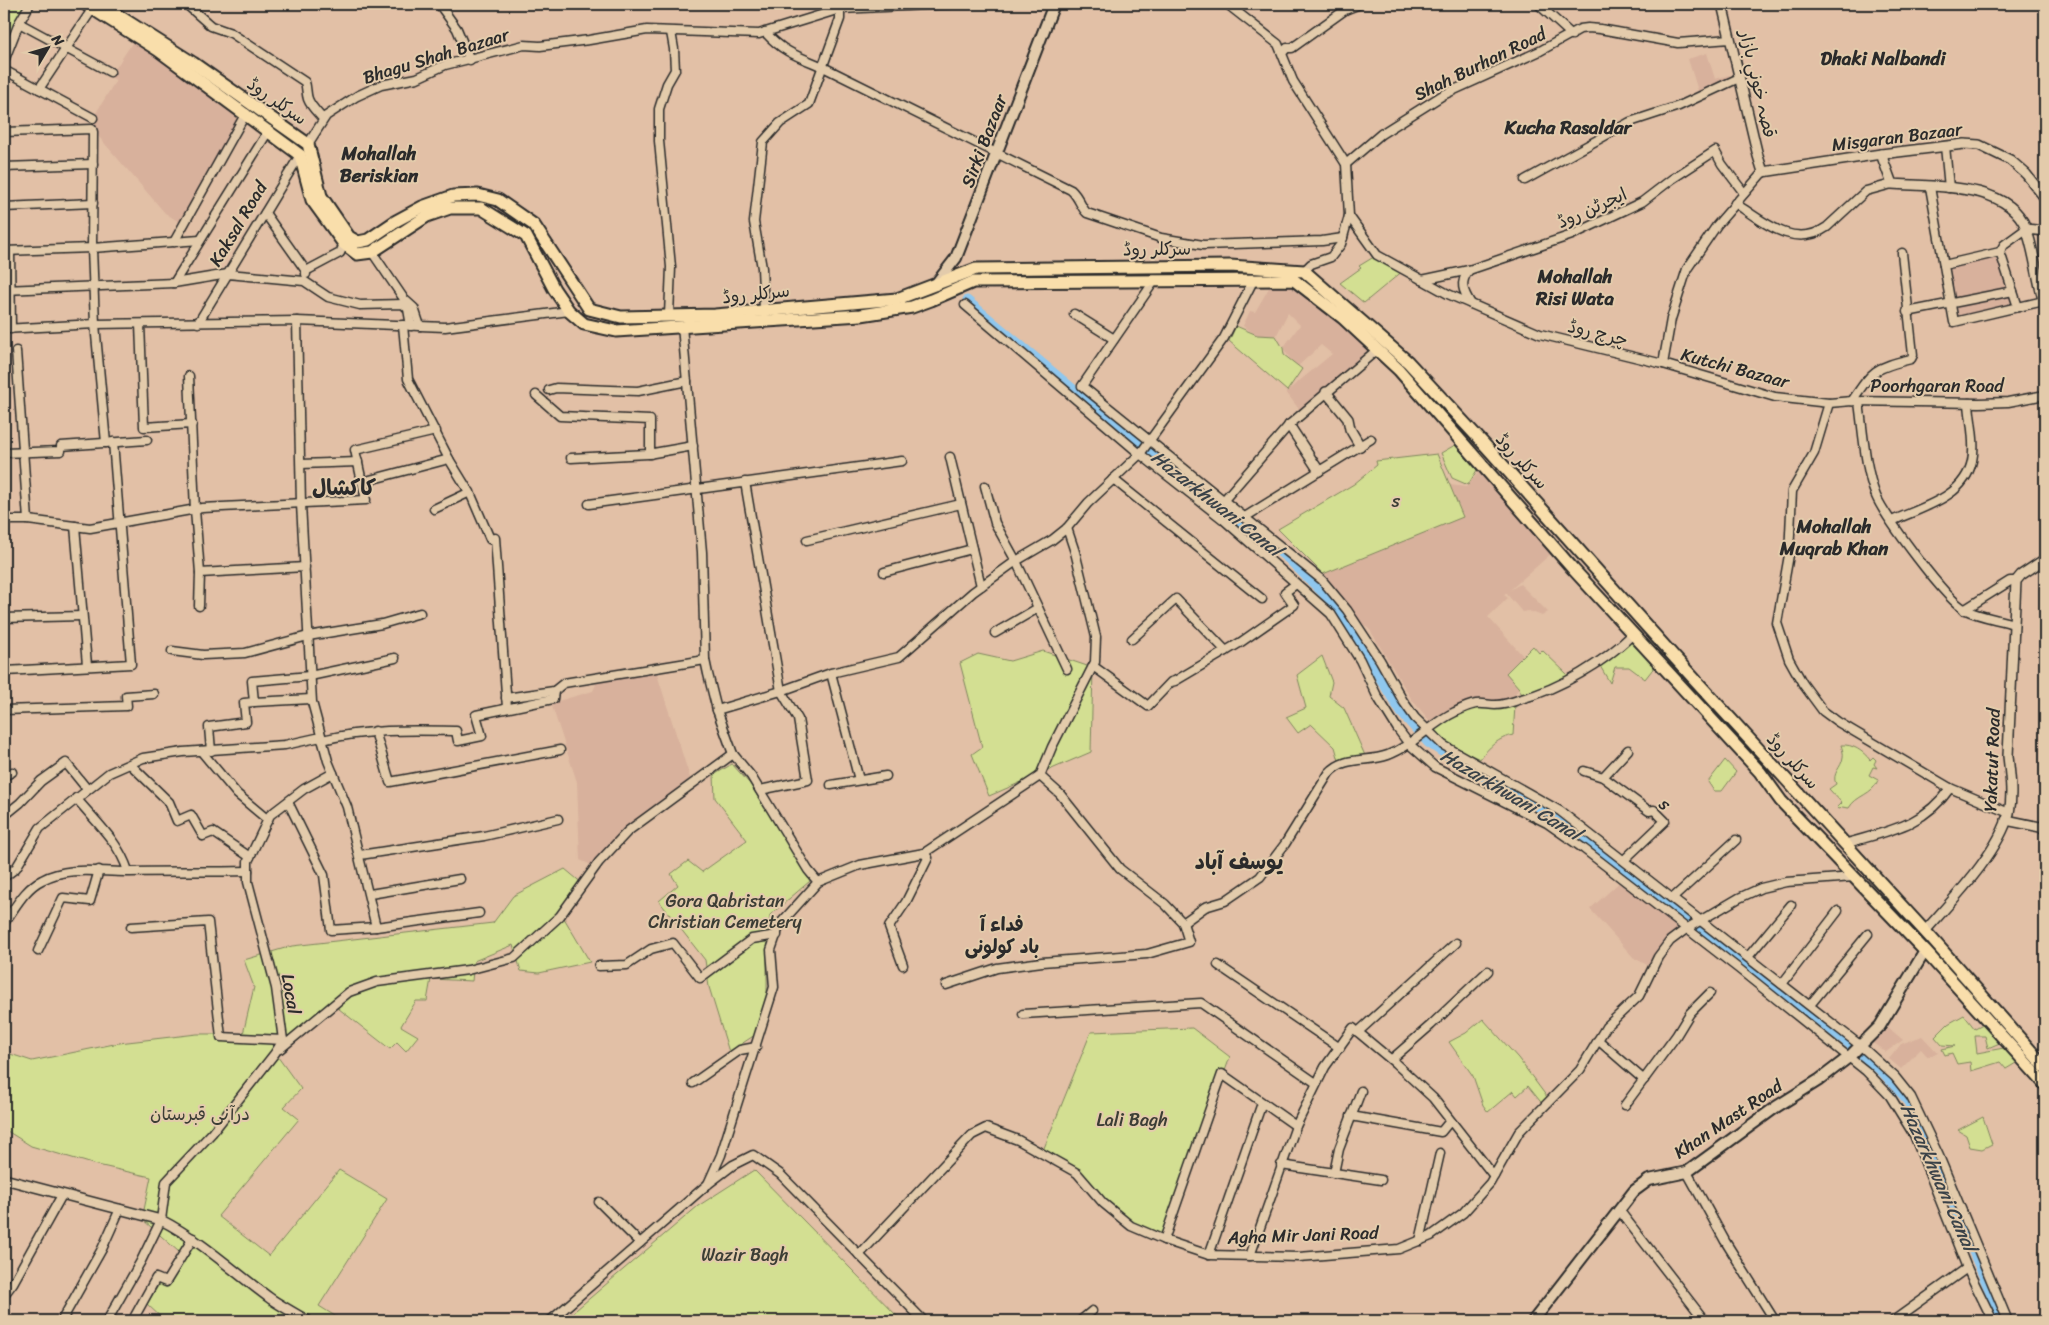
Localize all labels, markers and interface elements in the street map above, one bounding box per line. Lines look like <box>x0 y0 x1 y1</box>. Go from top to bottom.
street label: Shah Burhan Road <box>1408 17 1553 110</box>
street label: Bhagu Shah Bazaar <box>359 18 515 93</box>
north arrow <box>22 22 72 72</box>
street label: قصہ خوني بازار <box>1730 25 1786 141</box>
text: N <box>44 28 71 52</box>
district label: Dhaki Nalbandi <box>1821 42 1947 75</box>
street label: سرکلر روڈ <box>240 68 314 134</box>
street label: Sirki Bazaar <box>952 88 1017 192</box>
district label: Kucha Rasaldar <box>1504 111 1633 144</box>
street label: Misgaran Bazaar <box>1830 113 1966 161</box>
district label: Mohallah Beriskian <box>340 137 419 192</box>
street label: Kaksal Road <box>200 174 277 273</box>
street label: ایجرٹن روڈ <box>1552 178 1632 238</box>
street label: سرکلر روڈ <box>1123 232 1191 266</box>
district label: Mohallah Risi Wata <box>1535 260 1614 315</box>
street label: سرکلر روڈ <box>720 275 792 313</box>
street label: چرچ روڈ <box>1564 310 1632 356</box>
street label: Kutchi Bazaar <box>1677 338 1794 398</box>
street label: Poorhgaran Road <box>1870 370 2005 402</box>
street label: سرکلر روڈ <box>1487 425 1557 497</box>
water label: Hazarkhwani Canal <box>1144 441 1293 568</box>
district label: کاکشال <box>312 468 376 507</box>
park label: s <box>1391 485 1401 517</box>
district label: Mohallah Muqrab Khan <box>1779 510 1889 565</box>
street label: Yakatut Road <box>1974 706 2010 812</box>
street label: سرکلر روڈ <box>1758 725 1828 797</box>
water label: Hazarkhwani Canal <box>1434 739 1591 852</box>
street label: s <box>1651 789 1679 819</box>
district label: یوسف آباد <box>1195 842 1283 881</box>
park label: Gora Qabristan Christian Cemetery <box>648 885 802 938</box>
district label: فداء آ باد کولونی <box>965 908 1039 963</box>
street label: Local <box>272 971 310 1018</box>
street label: Khan Mast Road <box>1667 1070 1791 1168</box>
park label: درآنی قبرستان <box>150 1098 250 1130</box>
water label: Hazarkhwani Canal <box>1891 1098 1988 1261</box>
park label: Lali Bagh <box>1096 1104 1168 1136</box>
street label: Agha Mir Jani Road <box>1226 1216 1381 1254</box>
park label: Wazir Bagh <box>701 1239 789 1271</box>

